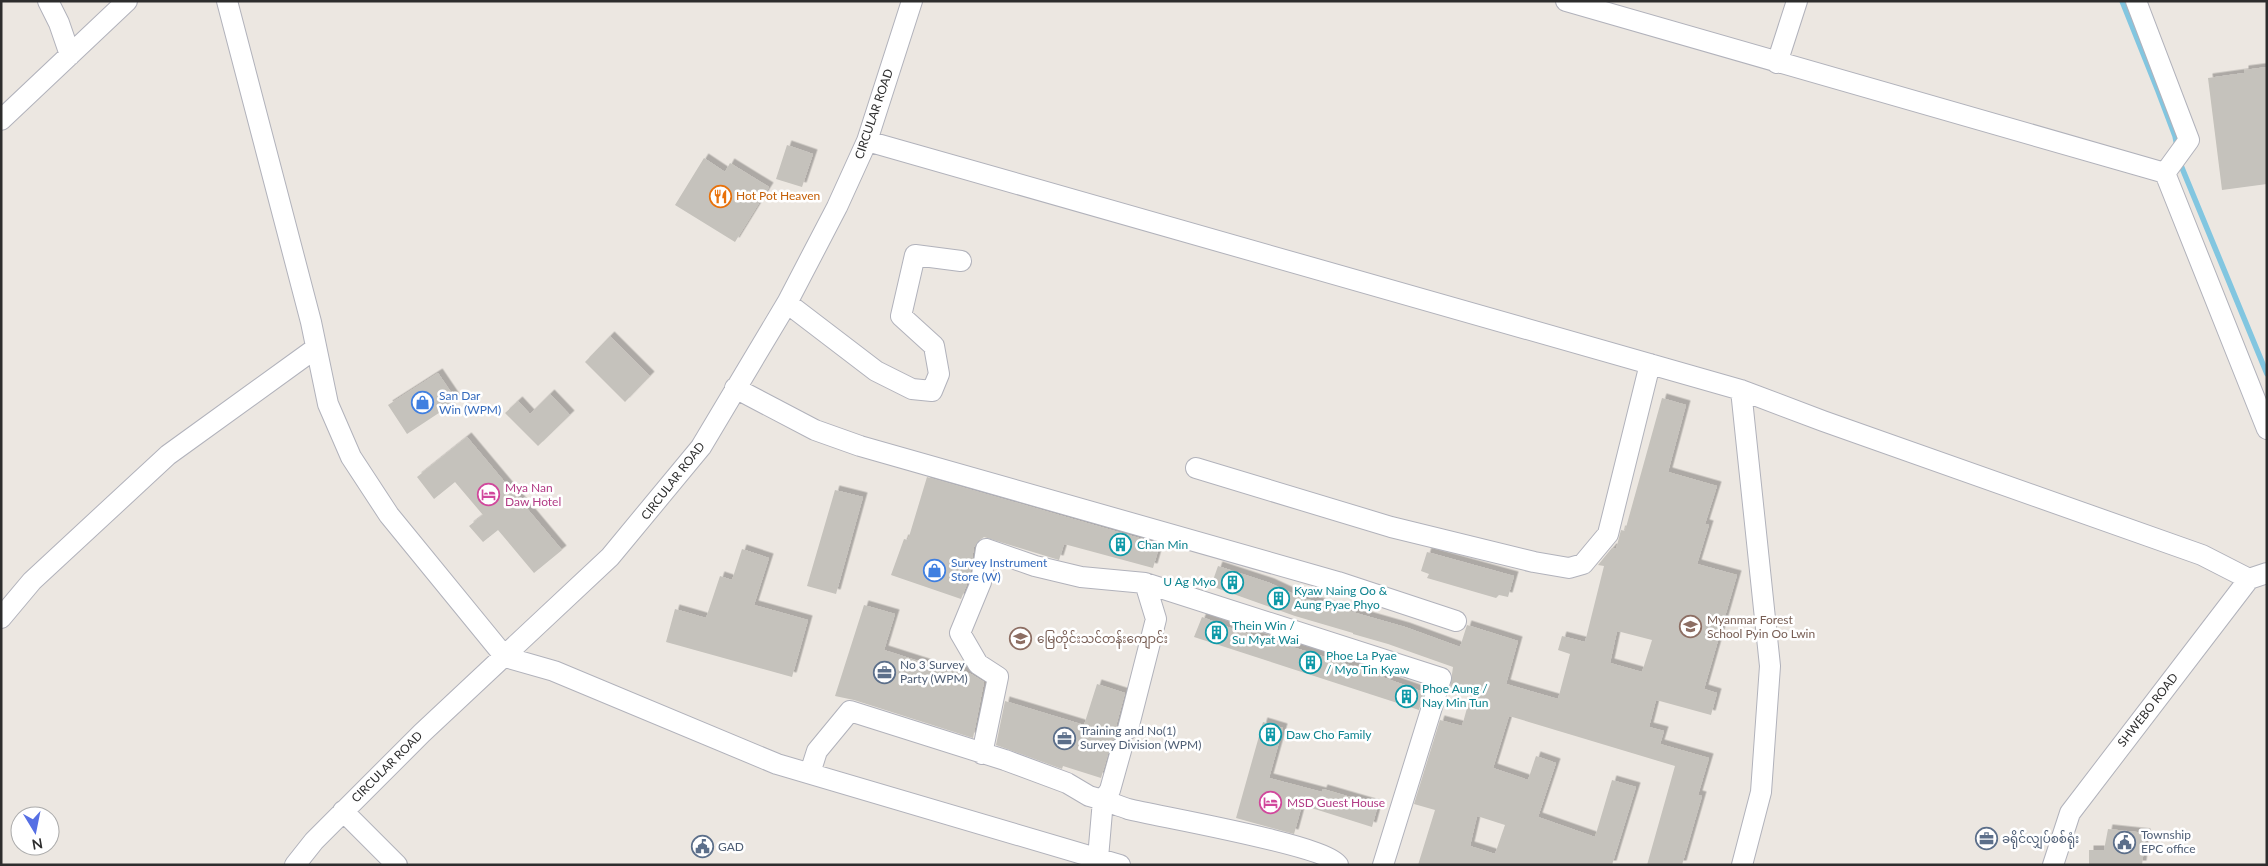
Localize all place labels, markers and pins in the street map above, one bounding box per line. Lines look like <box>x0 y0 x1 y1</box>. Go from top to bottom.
restaurant icon: Hot Pot Heaven <box>708 184 732 208</box>
place label: Hot Pot Heaven <box>736 188 820 203</box>
place label: San Dar Win (WPM) <box>439 388 501 417</box>
shop icon: San Dar Win (WPM) <box>411 391 435 415</box>
place label: Mya Nan Daw Hotel <box>505 480 561 509</box>
hotel icon: Mya Nan Daw Hotel <box>477 483 501 507</box>
building icon: Chan Min <box>1109 533 1133 557</box>
place label: Chan Min <box>1137 537 1188 552</box>
place label: Survey Instrument Store (W) <box>951 555 1048 584</box>
shop icon: Survey Instrument Store (W) <box>923 558 947 582</box>
building icon: U Ag Myo <box>1220 570 1244 594</box>
place label: U Ag Myo <box>1163 574 1216 589</box>
place label: Kyaw Naing Oo & Aung Pyae Phyo <box>1294 583 1388 612</box>
building icon: Kyaw Naing Oo & Aung Pyae Phyo <box>1266 586 1290 610</box>
place label: Myanmar Forest School Pyin Oo Lwin <box>1707 612 1815 641</box>
school or university icon: Myanmar Forest School Pyin Oo Lwin <box>1679 615 1703 639</box>
place label: Thein Win / Su Myat Wai <box>1232 618 1299 647</box>
building icon: Thein Win / Su Myat Wai <box>1204 621 1228 645</box>
school or university icon: မြေတိုင်းသင်တန်းကျောင်း <box>1009 627 1033 651</box>
place label: မြေတိုင်းသင်တန်းကျောင်း <box>1037 630 1168 649</box>
place label: Phoe La Pyae / Myo Tin Kyaw <box>1326 648 1410 677</box>
building icon: Phoe La Pyae / Myo Tin Kyaw <box>1298 651 1322 675</box>
place label: No 3 Survey Party (WPM) <box>900 657 968 686</box>
office icon: No 3 Survey Party (WPM) <box>872 660 896 684</box>
place label: Phoe Aung / Nay Min Tun <box>1422 681 1488 710</box>
building icon: Phoe Aung / Nay Min Tun <box>1394 684 1418 708</box>
place label: Training and No(1) Survey Division (WPM) <box>1080 723 1201 752</box>
building icon: Daw Cho Family <box>1258 723 1282 747</box>
office icon: Training and No(1) Survey Division (WPM) <box>1052 726 1076 750</box>
place label: Daw Cho Family <box>1286 727 1372 742</box>
hotel icon: MSD Guest House <box>1259 791 1283 815</box>
place label: MSD Guest House <box>1287 795 1385 810</box>
office icon: ခရိုင်လျှပ်စစ်ရုံး <box>1974 827 1998 851</box>
place label: Township EPC office <box>2141 827 2196 856</box>
place label: ခရိုင်လျှပ်စစ်ရုံး <box>2002 830 2079 849</box>
public building icon: Township EPC office <box>2113 830 2137 854</box>
public building icon: GAD <box>690 835 714 859</box>
place label: GAD <box>718 839 744 854</box>

